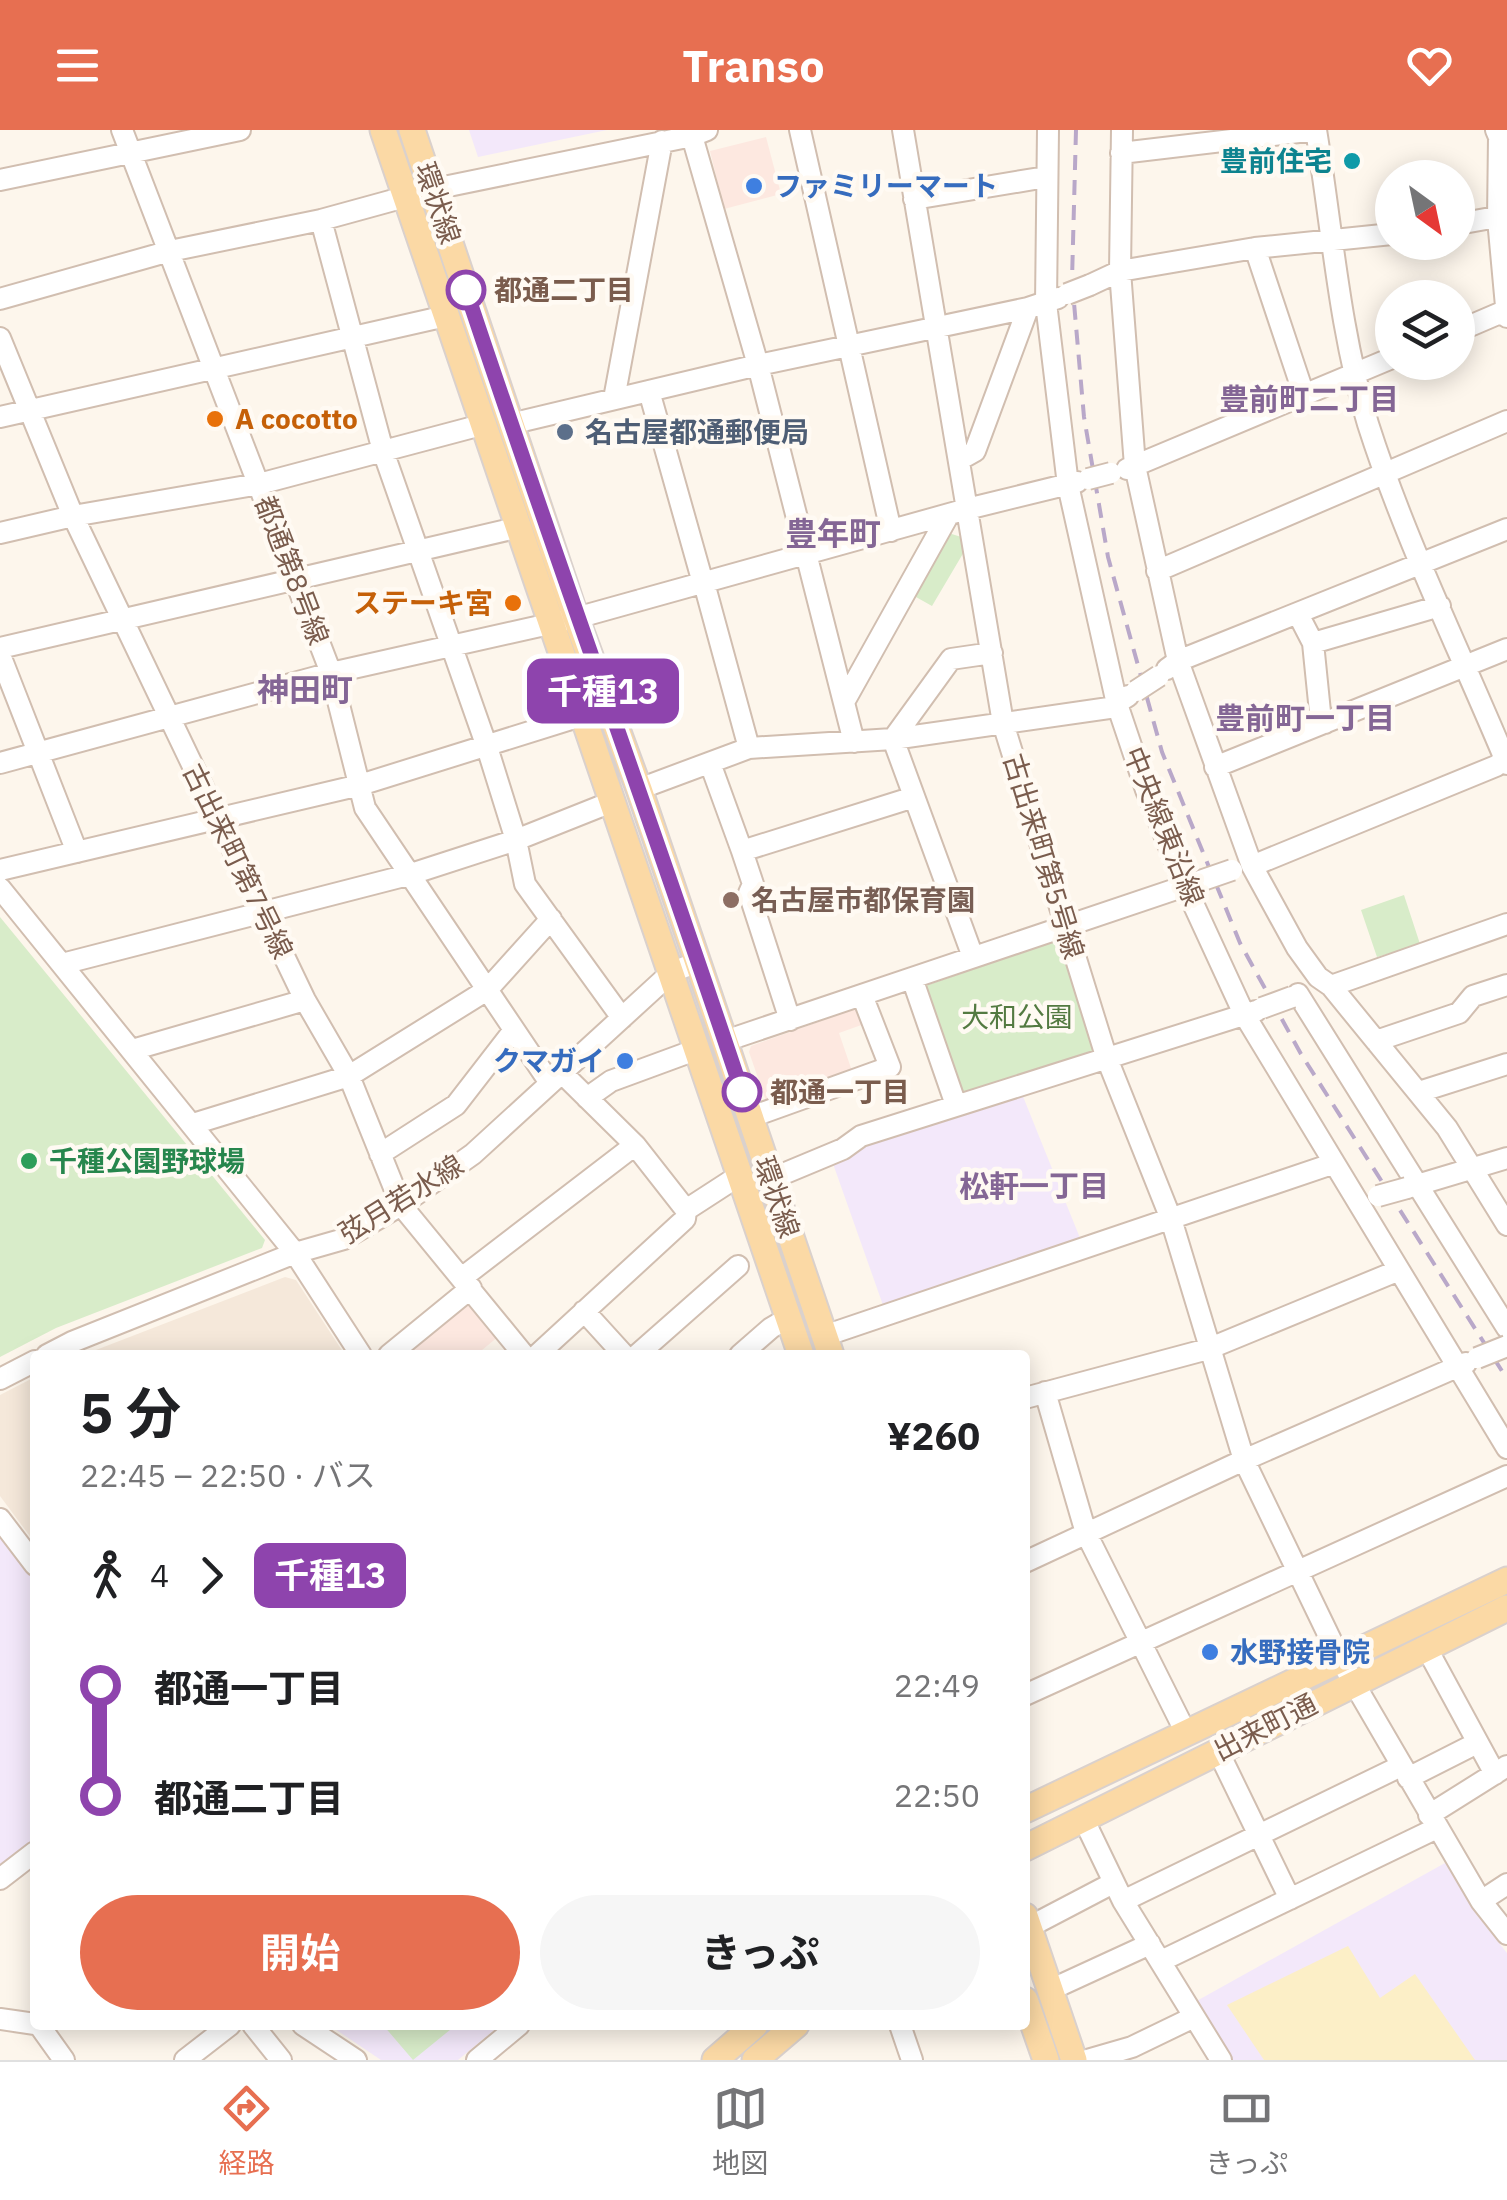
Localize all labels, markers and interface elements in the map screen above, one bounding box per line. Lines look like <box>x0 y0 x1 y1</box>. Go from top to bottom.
text: Transo <box>682 36 825 94</box>
icon: menu <box>50 38 105 93</box>
icon: heart <box>1402 38 1457 93</box>
place label: 豊前住宅 <box>1220 142 1332 179</box>
marker: 豊前住宅 <box>1341 150 1363 172</box>
street label: 環状線 <box>407 157 470 249</box>
north arrow <box>1375 160 1475 260</box>
map controls <box>1375 160 1475 380</box>
place label: ファミリーマート <box>774 167 998 204</box>
marker: ファミリーマート <box>743 175 765 197</box>
marker: 都通二丁目 <box>447 271 485 309</box>
place label: 都通二丁目 <box>494 271 634 308</box>
button: layers <box>1375 280 1475 380</box>
district label: 豊前町二丁目 <box>1219 379 1399 418</box>
place label: A cocotto <box>235 400 358 437</box>
marker: A cocotto <box>204 408 226 430</box>
place label: 名古屋都通郵便局 <box>585 413 809 450</box>
marker: 名古屋都通郵便局 <box>554 421 576 443</box>
street label: 都通第8号線 <box>247 490 338 650</box>
district label: 豊年町 <box>785 512 881 554</box>
place label: ステーキ宮 <box>353 584 493 621</box>
marker: ステーキ宮 <box>502 592 524 614</box>
line badge: 千種13 <box>533 658 673 724</box>
district label: 神田町 <box>257 668 353 710</box>
text: 千種13 <box>547 668 659 714</box>
district label: 豊前町一丁目 <box>1215 698 1395 737</box>
street label: 中央線東沿線 <box>1116 741 1213 911</box>
street label: 古出来町第5号線 <box>996 749 1093 963</box>
street label: 古出来町第7号線 <box>175 757 302 965</box>
place label: 名古屋市都保育園 <box>751 881 975 918</box>
marker: 名古屋市都保育園 <box>720 889 742 911</box>
park label: 大和公園 <box>961 998 1073 1035</box>
place label: クマガイ <box>493 1042 605 1079</box>
marker: クマガイ <box>614 1050 636 1072</box>
marker: 都通一丁目 <box>723 1073 761 1111</box>
place label: 都通一丁目 <box>770 1073 910 1110</box>
place label: 千種公園野球場 <box>49 1142 245 1179</box>
street label: 弦月若水線 <box>332 1146 470 1251</box>
marker: 千種公園野球場 <box>18 1150 40 1172</box>
street label: 環状線 <box>746 1151 809 1243</box>
district label: 松軒一丁目 <box>959 1166 1109 1205</box>
text: 5 分 <box>80 1377 181 1448</box>
text: ¥260 <box>887 1411 980 1460</box>
text: 22:45 – 22:50 · バス <box>80 1454 376 1496</box>
icon: walk <box>80 1548 135 1603</box>
icon: forward <box>184 1548 239 1603</box>
text: 千種13 <box>274 1552 386 1598</box>
text: 4 <box>150 1554 169 1596</box>
place label: 水野接骨院 <box>1230 1633 1370 1670</box>
marker: 水野接骨院 <box>1199 1641 1221 1663</box>
text: 都通一丁目 <box>154 1663 344 1712</box>
text: 22:49 <box>894 1664 980 1706</box>
street label: 出来町通 <box>1206 1685 1323 1768</box>
text: 都通二丁目 <box>154 1773 344 1822</box>
text: 22:50 <box>894 1774 980 1816</box>
button: 開始 <box>80 1895 520 2010</box>
button: きっぷ <box>540 1895 980 2010</box>
tab: 経路 <box>219 2081 275 2181</box>
tab: 地図 <box>712 2081 768 2181</box>
tab: きっぷ <box>1205 2081 1288 2181</box>

